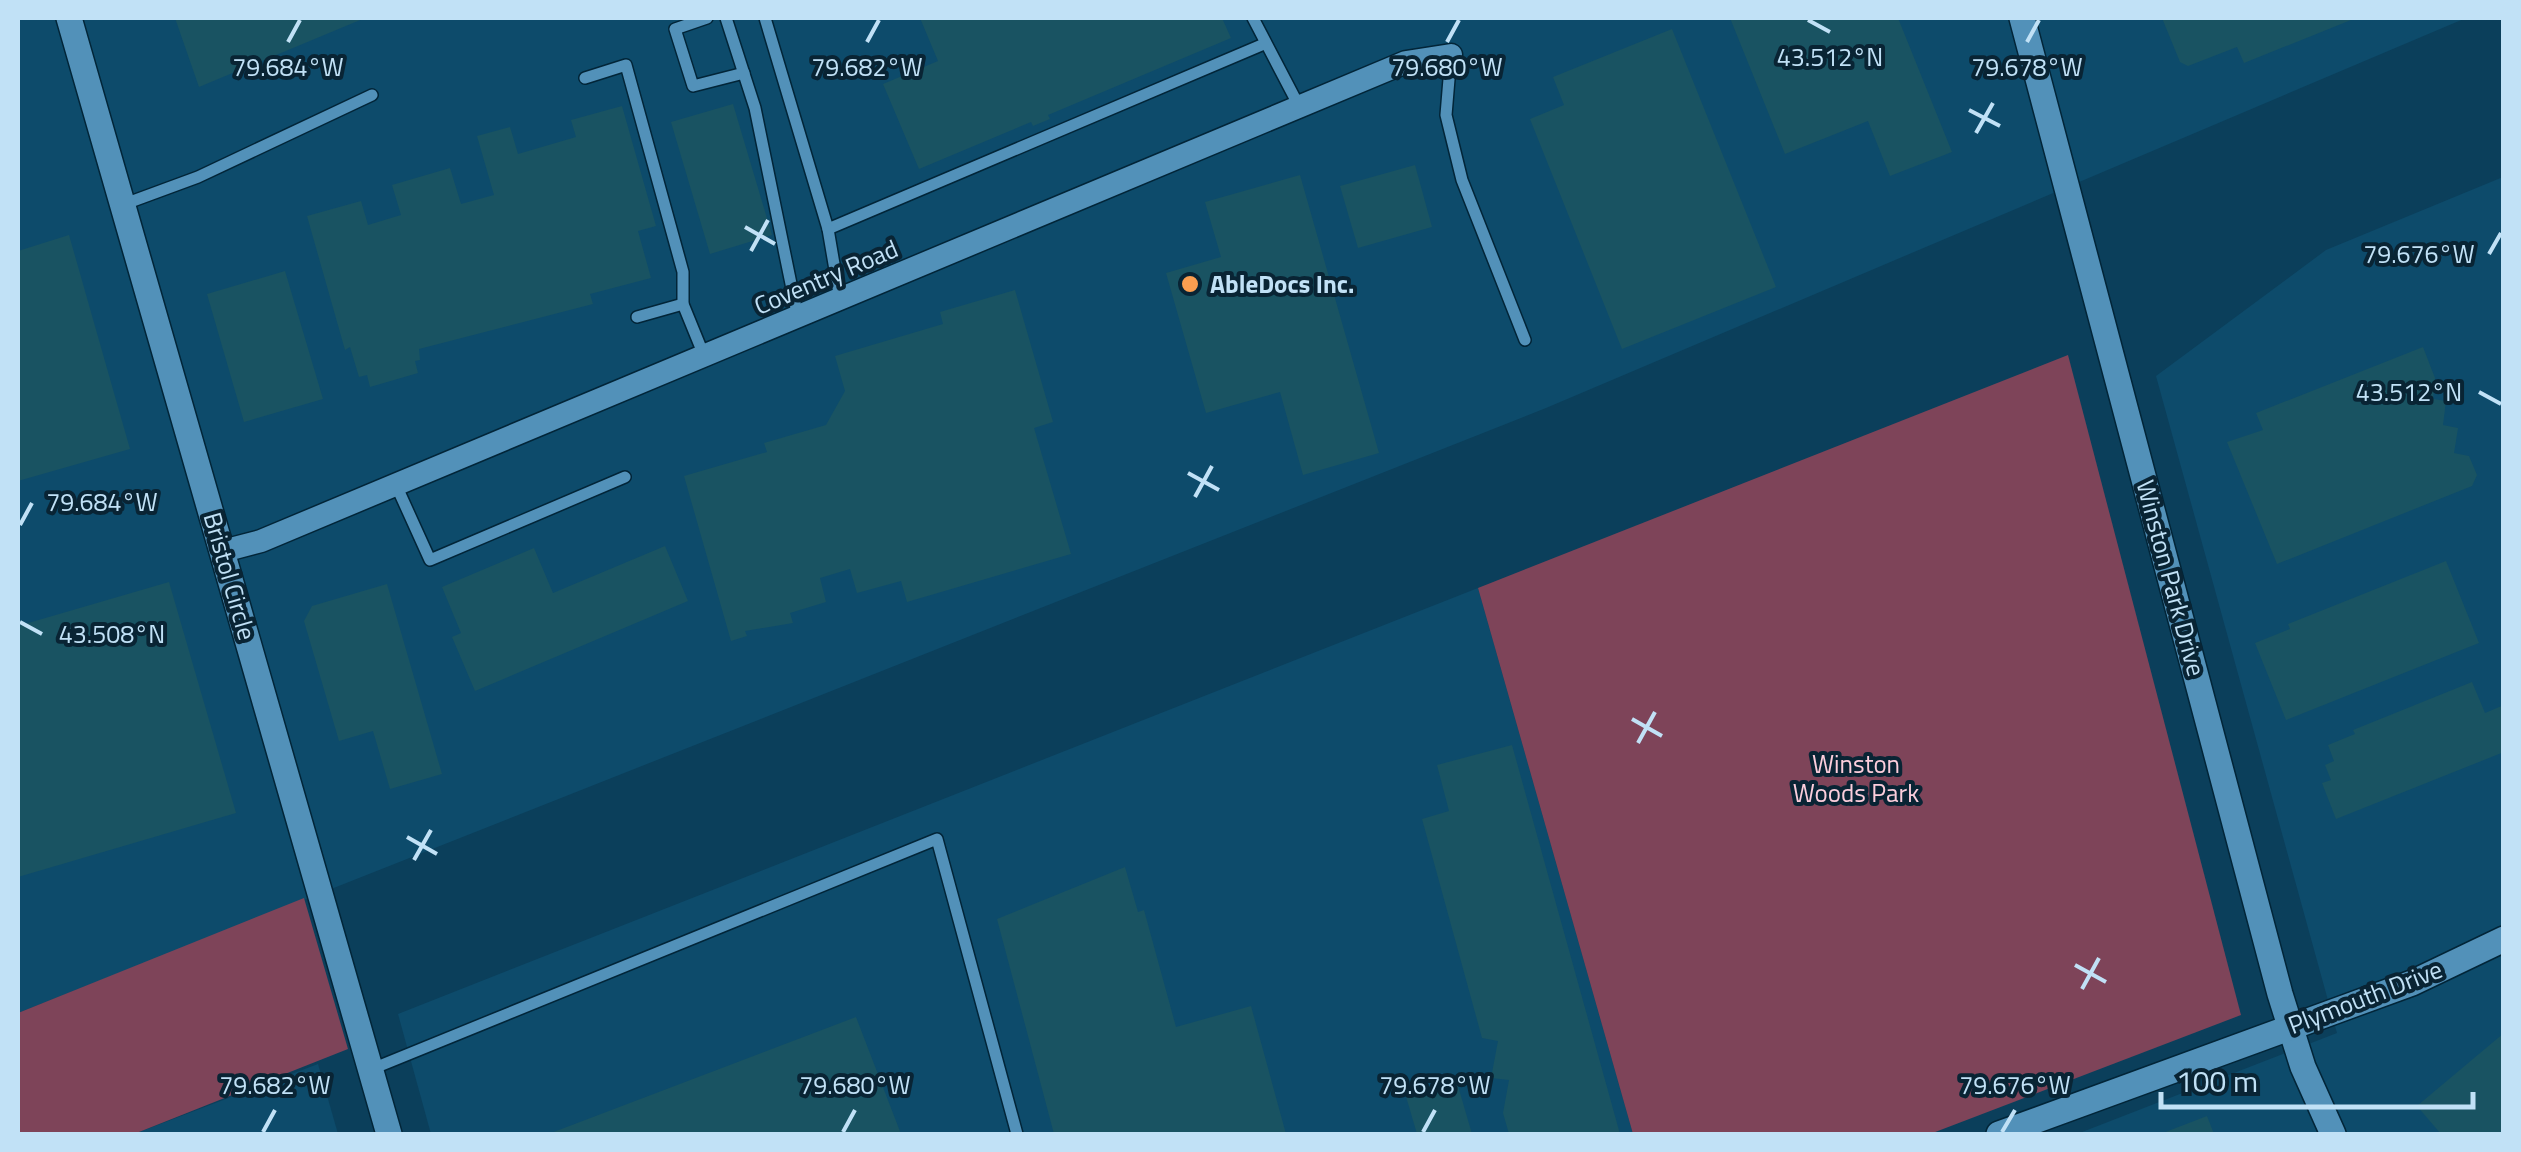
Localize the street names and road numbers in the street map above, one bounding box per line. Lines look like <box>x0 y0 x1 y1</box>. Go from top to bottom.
street label: Coventry Road <box>748 230 904 324</box>
street label: Winston Park Drive <box>2127 476 2215 680</box>
street label: Bristol Circle <box>194 508 266 644</box>
street label: Plymouth Drive <box>2282 950 2448 1044</box>

